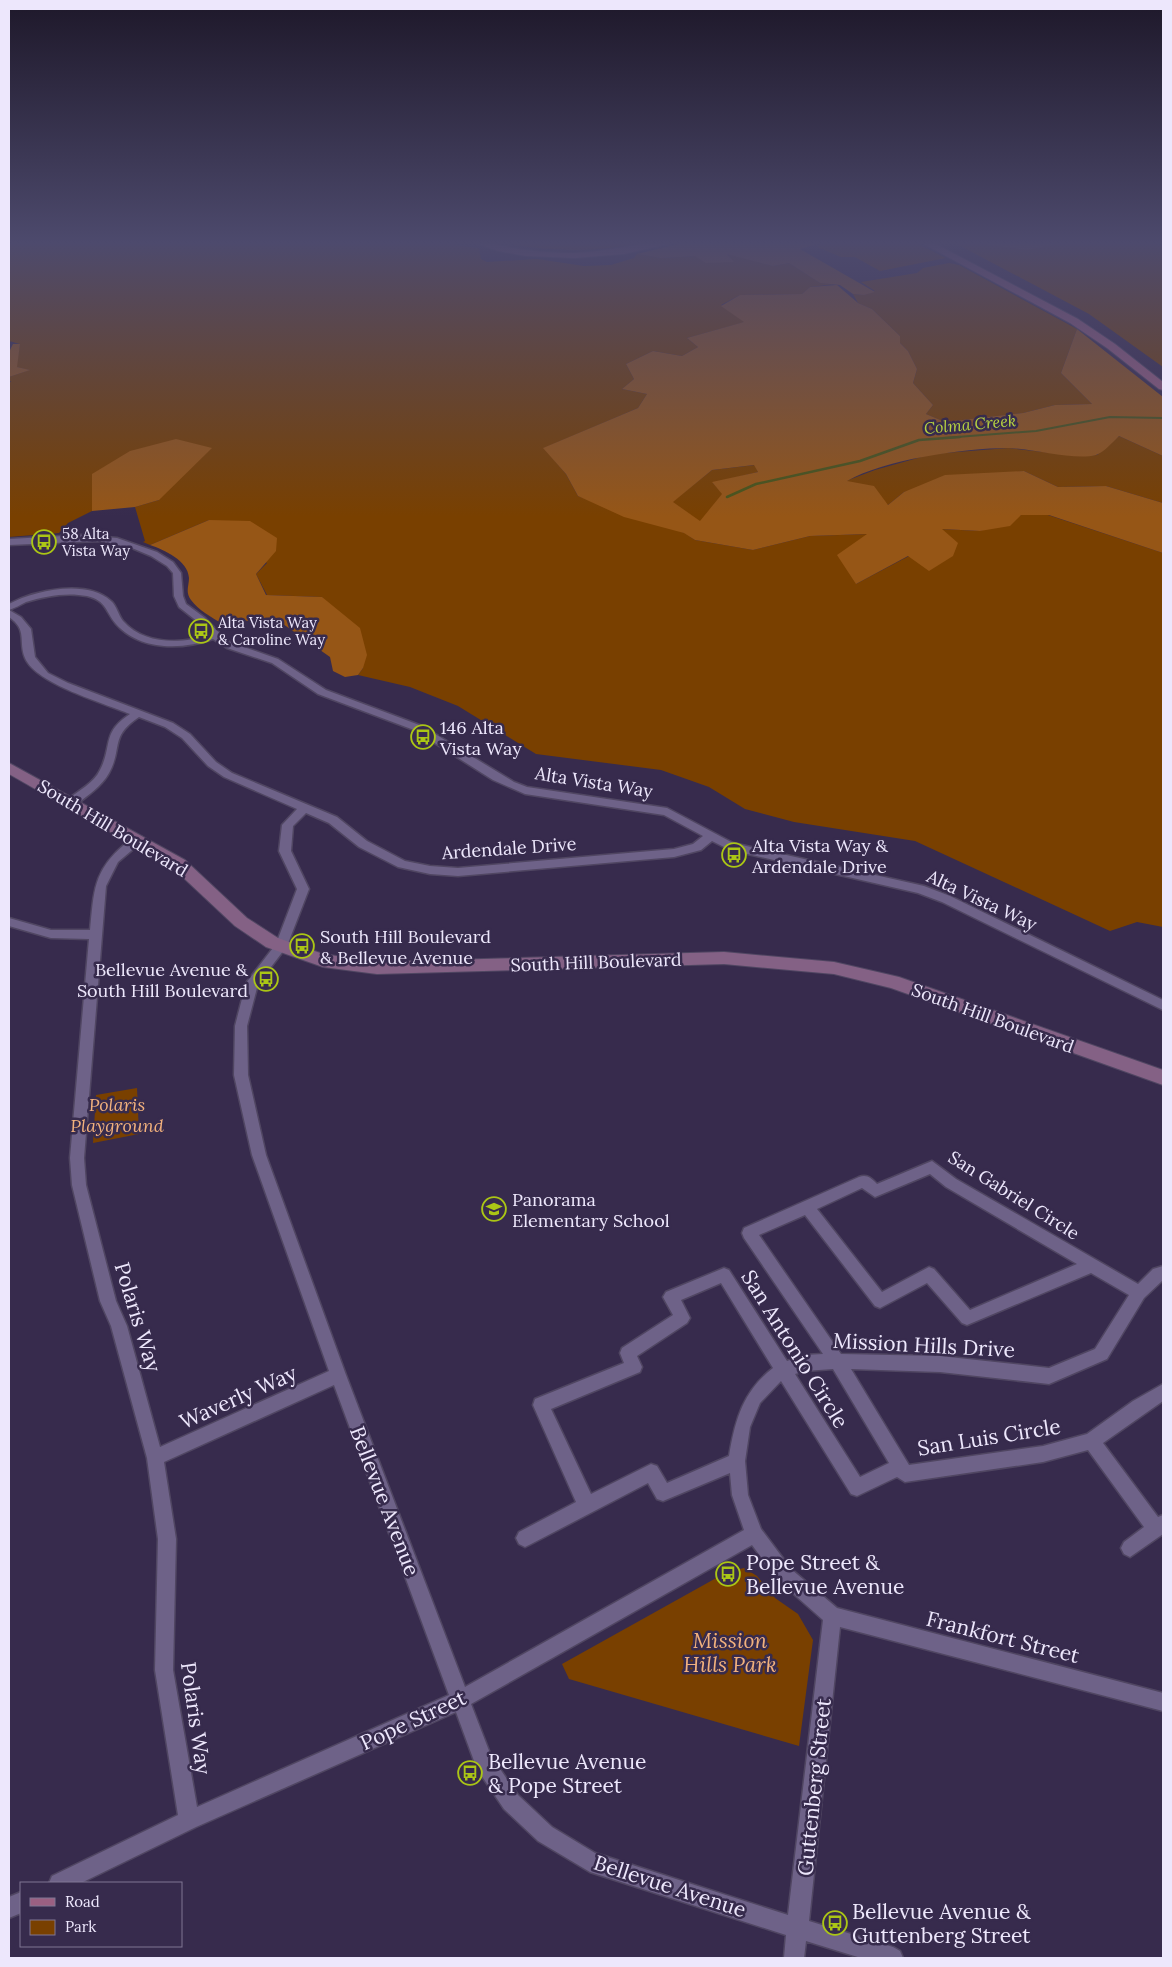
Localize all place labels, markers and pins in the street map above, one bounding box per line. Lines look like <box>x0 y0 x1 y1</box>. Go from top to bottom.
place label: 58 Alta Vista Way <box>61 524 130 560</box>
bus stop icon: 58 Alta Vista Way <box>31 529 57 555</box>
place label: Alta Vista Way & Caroline Way <box>217 613 325 649</box>
bus stop icon: Alta Vista Way & Caroline Way <box>188 618 214 644</box>
place label: 146 Alta Vista Way <box>439 716 522 760</box>
bus stop icon: 146 Alta Vista Way <box>410 724 436 750</box>
place label: Alta Vista Way & Ardendale Drive <box>751 834 889 878</box>
bus stop icon: Alta Vista Way & Ardendale Drive <box>721 842 747 868</box>
place label: South Hill Boulevard & Bellevue Avenue <box>320 925 491 969</box>
bus stop icon: South Hill Boulevard & Bellevue Avenue <box>289 933 315 959</box>
place label: Bellevue Avenue & South Hill Boulevard <box>77 958 248 1002</box>
bus stop icon: Bellevue Avenue & South Hill Boulevard <box>253 966 279 992</box>
place label: Panorama Elementary School <box>512 1188 670 1232</box>
school or university icon: Panorama Elementary School <box>481 1196 507 1222</box>
place label: Pope Street & Bellevue Avenue <box>746 1549 904 1600</box>
bus stop icon: Pope Street & Bellevue Avenue <box>715 1561 741 1587</box>
place label: Bellevue Avenue & Pope Street <box>488 1748 646 1799</box>
bus stop icon: Bellevue Avenue & Pope Street <box>457 1760 483 1786</box>
place label: Bellevue Avenue & Guttenberg Street <box>852 1898 1031 1949</box>
bus stop icon: Bellevue Avenue & Guttenberg Street <box>822 1910 848 1936</box>

